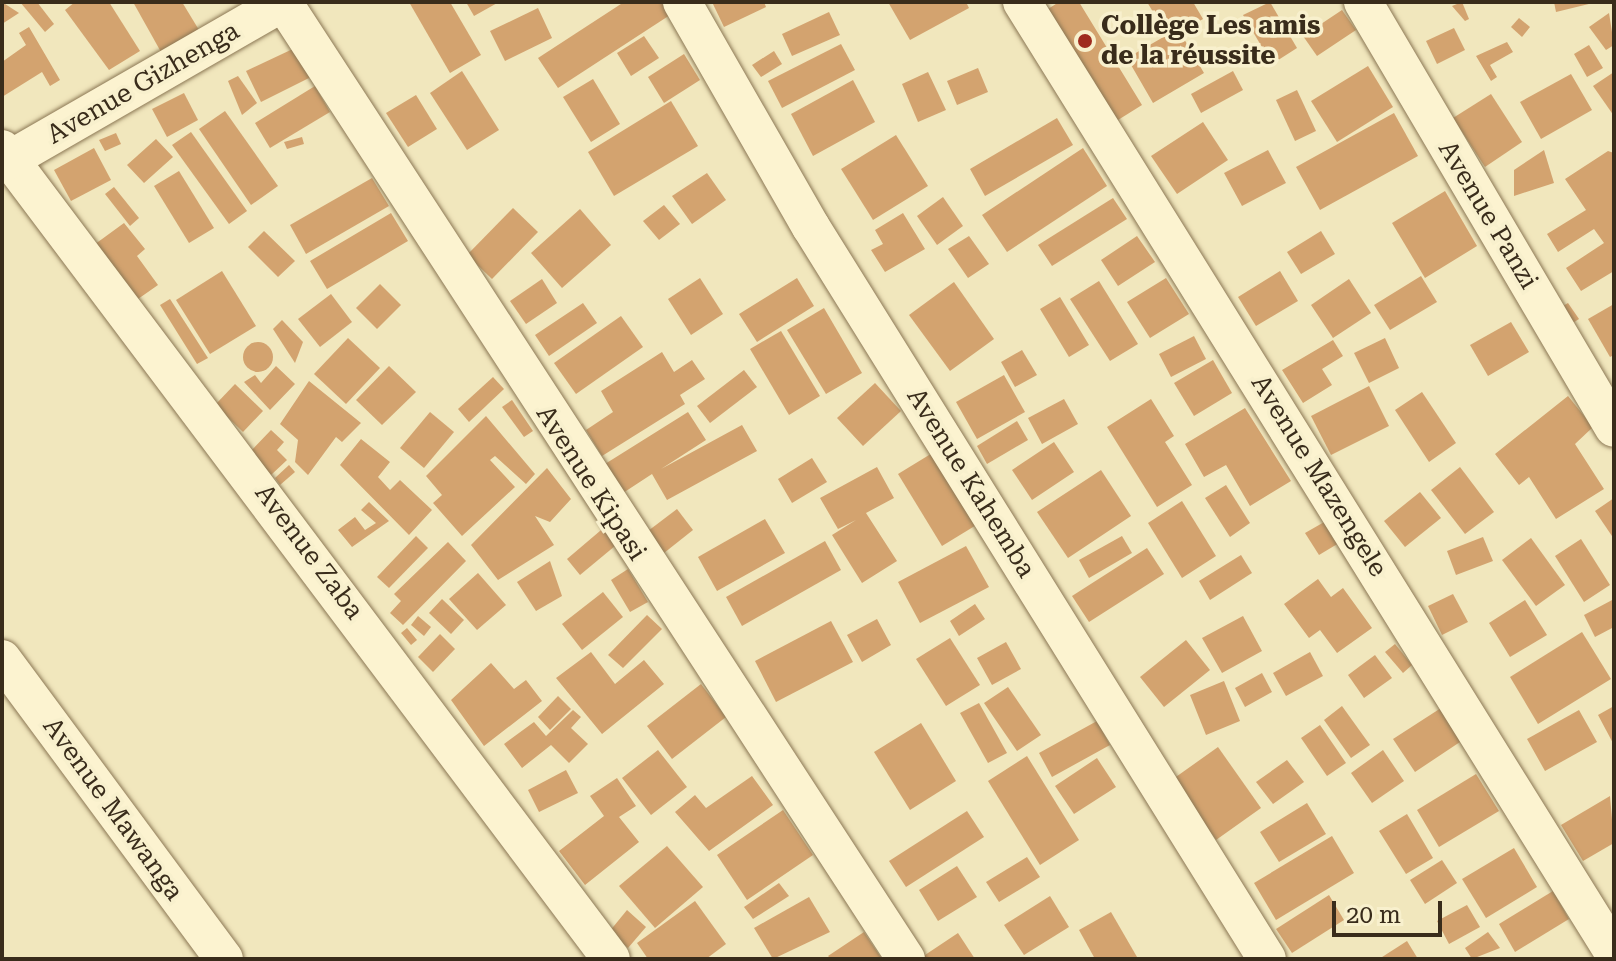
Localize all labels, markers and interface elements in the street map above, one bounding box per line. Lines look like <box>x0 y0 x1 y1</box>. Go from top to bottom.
place label: Collège Les amis de la réussite <box>1101 10 1320 72</box>
street label: Avenue Gizhenga <box>41 15 245 151</box>
marker: Collège Les amis de la réussite <box>1076 32 1094 50</box>
street label: Avenue Panzi <box>1432 135 1544 295</box>
street label: Avenue Mazengele <box>1244 369 1394 583</box>
street label: Avenue Kahemba <box>900 383 1042 583</box>
street label: Avenue Kipasi <box>529 400 653 566</box>
street label: Avenue Zaba <box>248 478 370 626</box>
street label: Avenue Mawanga <box>36 712 190 906</box>
scale bar <box>1336 885 1446 935</box>
text: 20 m <box>1346 901 1401 929</box>

